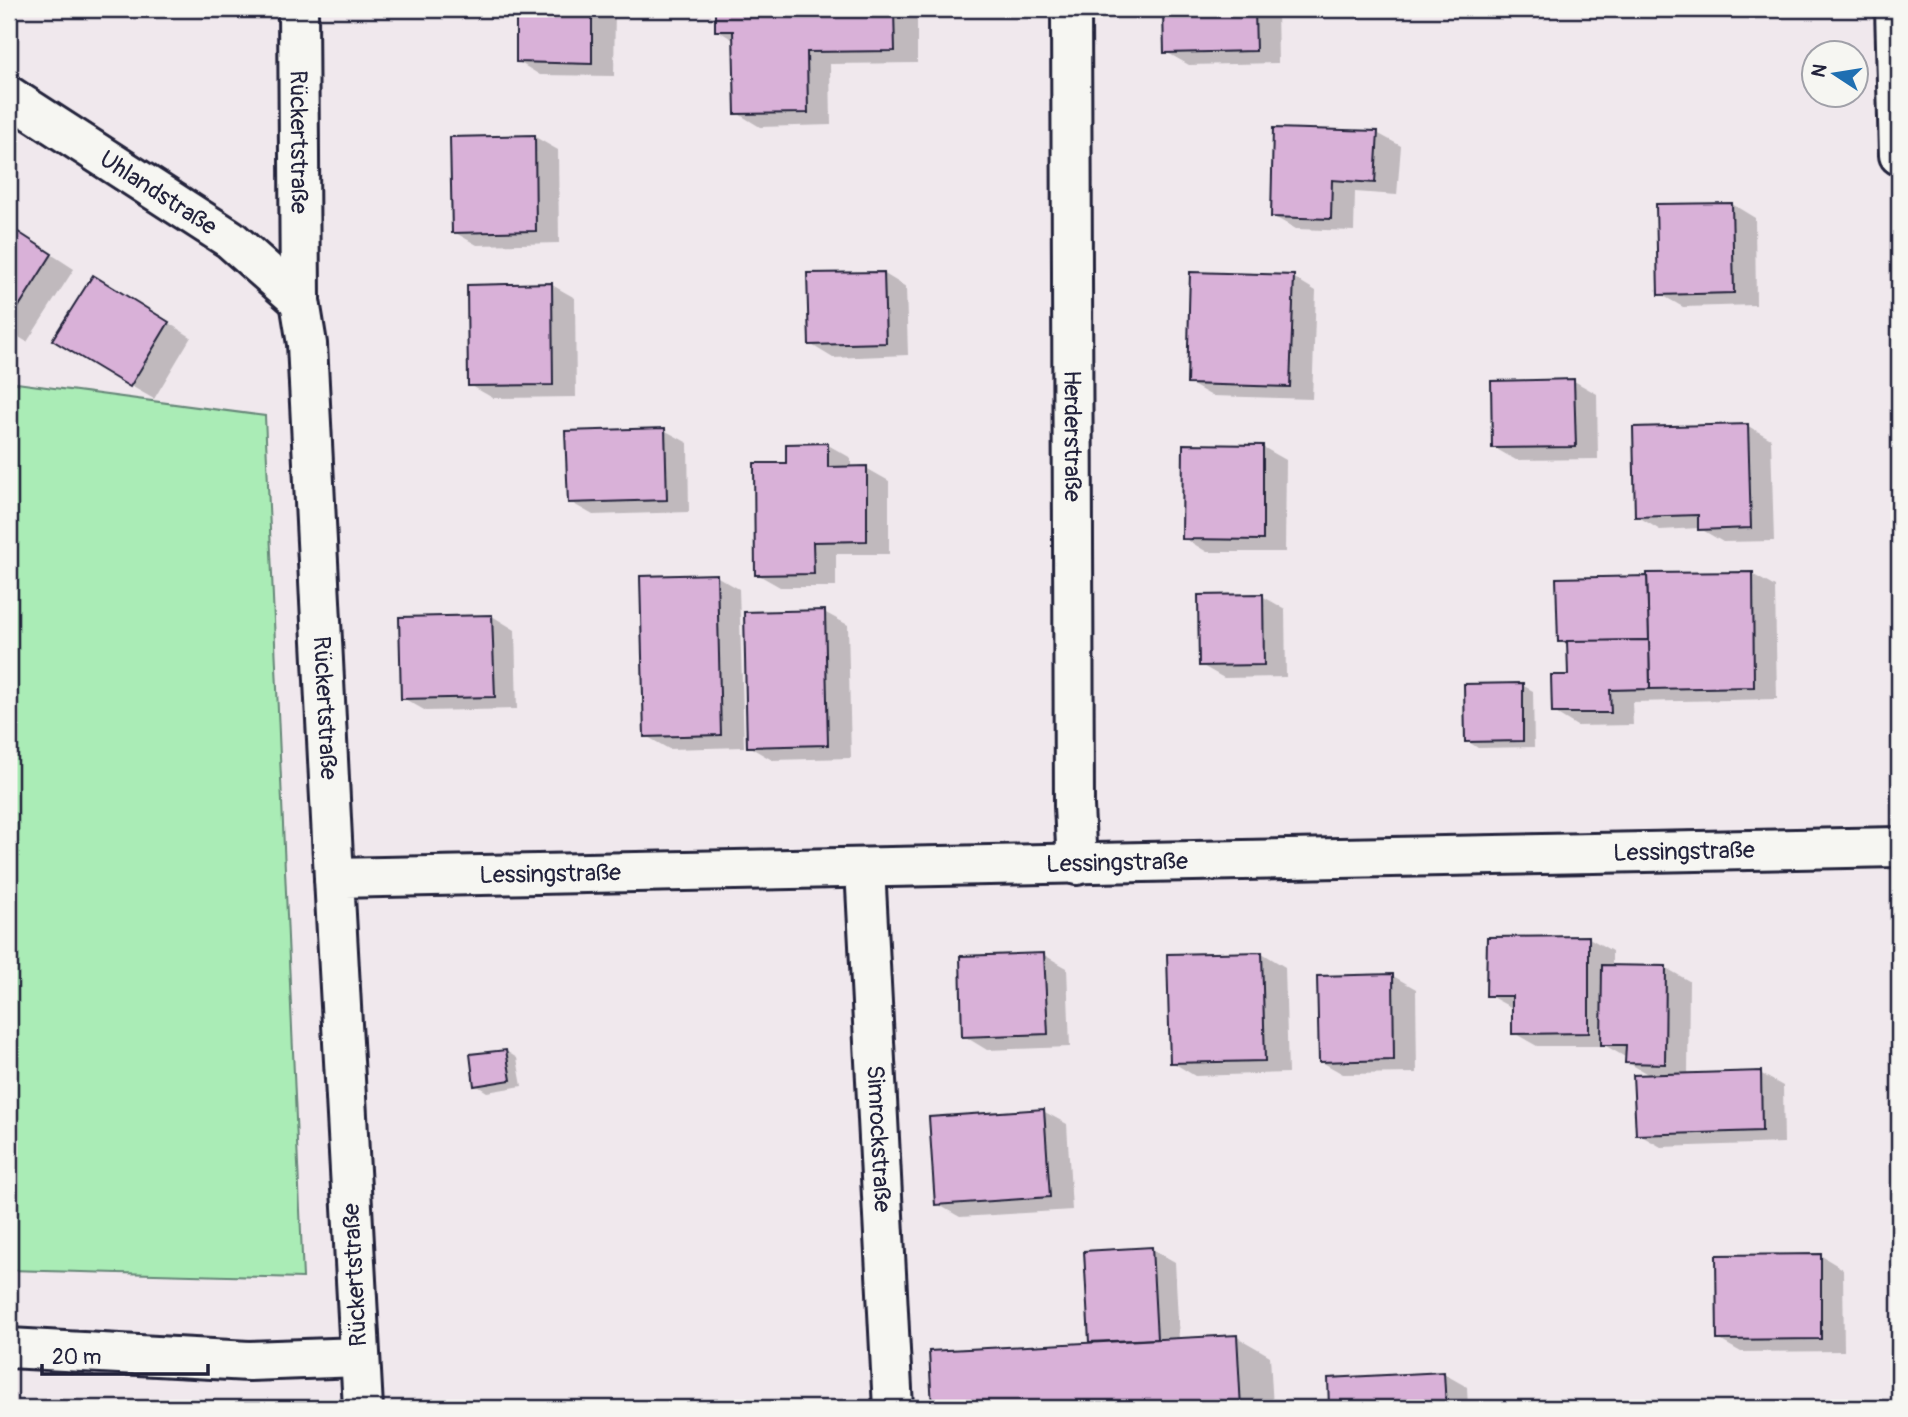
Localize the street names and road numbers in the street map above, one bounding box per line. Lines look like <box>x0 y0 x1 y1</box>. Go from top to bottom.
street label: Rückertstraße <box>284 70 314 214</box>
street label: Uhlandstraße <box>94 144 223 241</box>
street label: Herderstraße <box>1058 370 1087 502</box>
street label: Rückertstraße <box>307 635 344 781</box>
street label: Lessingstraße <box>1613 835 1755 867</box>
street label: Lessingstraße <box>1046 847 1188 878</box>
street label: Lessingstraße <box>479 858 621 890</box>
street label: Simrockstraße <box>861 1064 897 1213</box>
street label: Rückertstraße <box>337 1202 373 1347</box>

